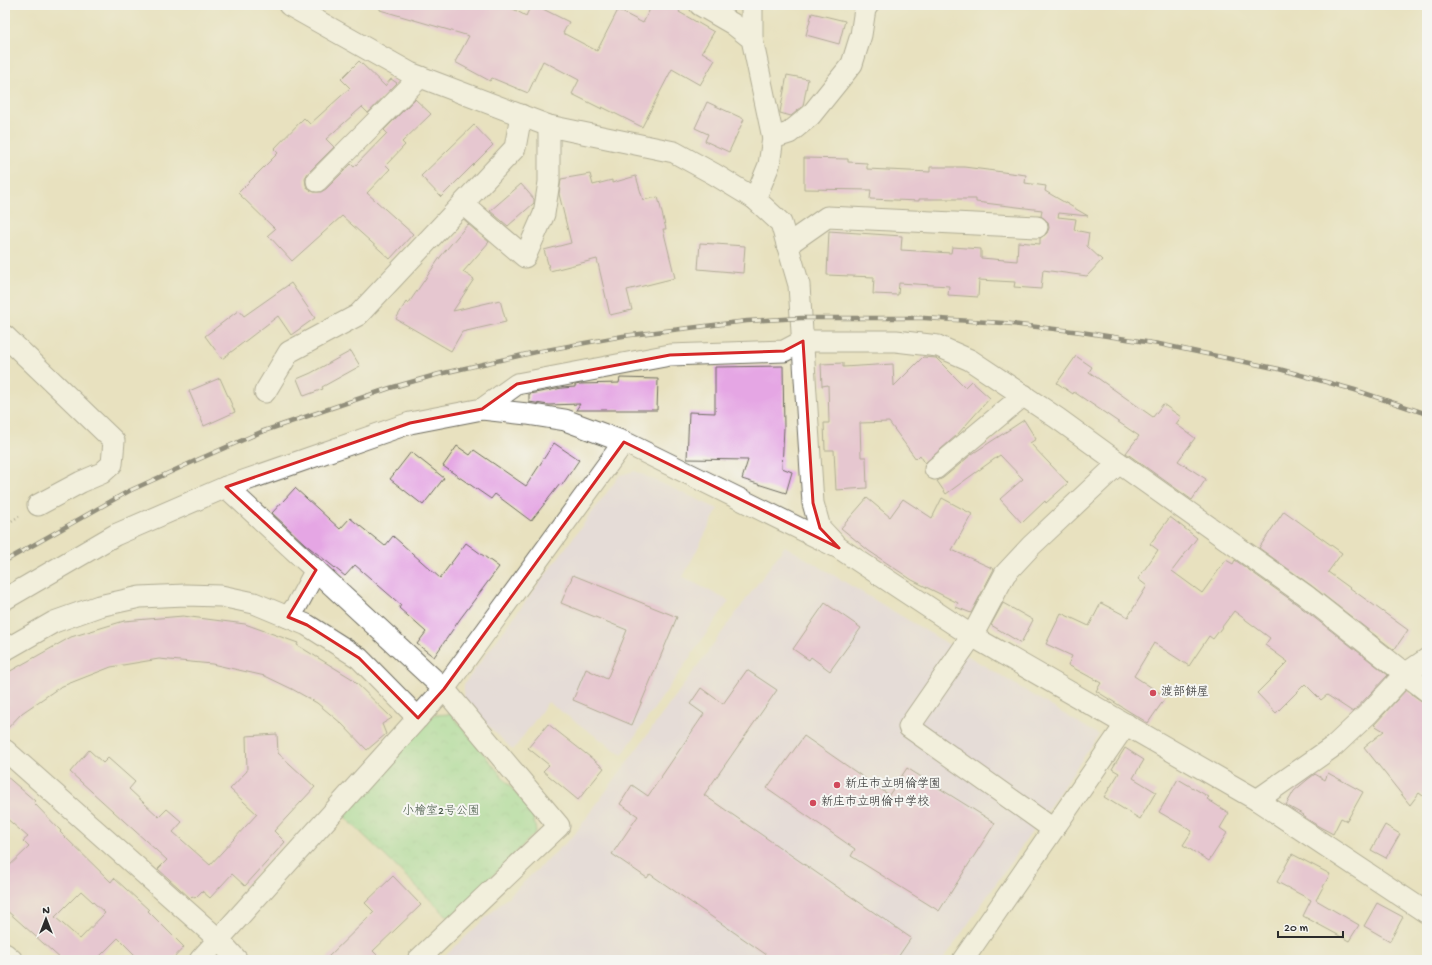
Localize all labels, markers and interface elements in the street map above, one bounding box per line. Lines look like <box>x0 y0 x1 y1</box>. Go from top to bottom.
place label: 渡部餅屋 <box>1161 685 1209 700</box>
marker: 渡部餅屋 <box>1148 688 1158 698</box>
place label: 新庄市立明倫学園 <box>845 777 941 792</box>
marker: 新庄市立明倫学園 <box>832 780 842 790</box>
place label: 新庄市立明倫中学校 <box>821 795 929 810</box>
marker: 新庄市立明倫中学校 <box>808 798 818 808</box>
park label: 小檜室2号公園 <box>402 804 480 819</box>
north arrow <box>26 899 66 939</box>
text: N <box>42 905 50 917</box>
scale bar <box>1278 913 1343 939</box>
text: 20 m <box>1284 922 1309 936</box>

